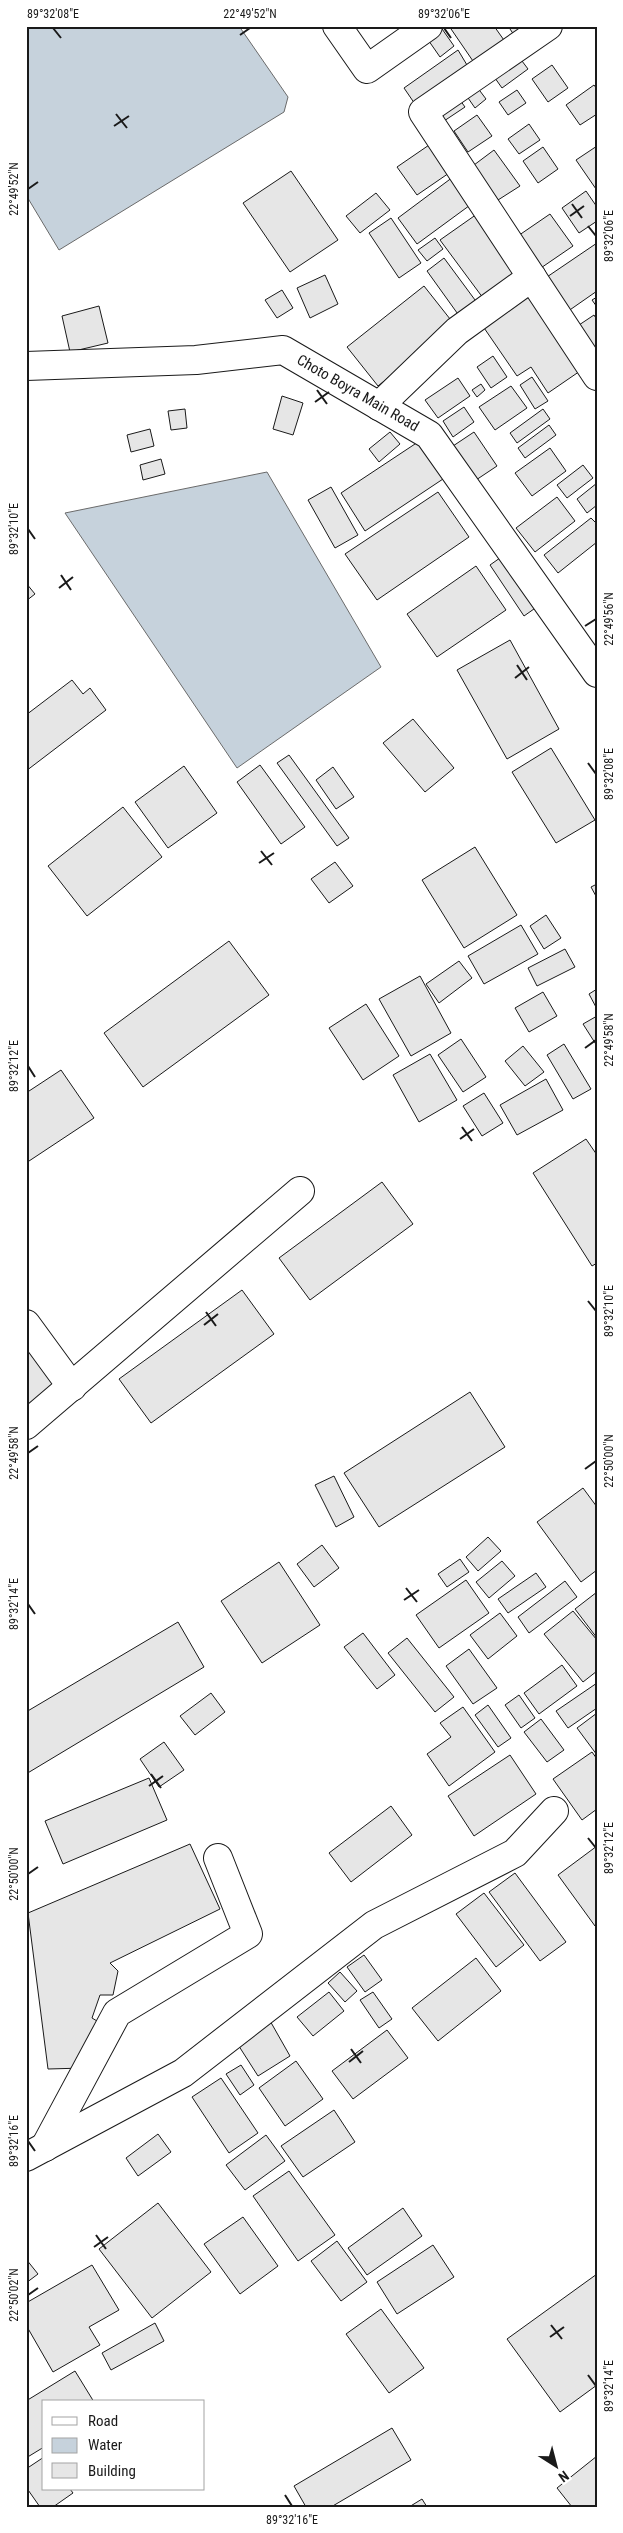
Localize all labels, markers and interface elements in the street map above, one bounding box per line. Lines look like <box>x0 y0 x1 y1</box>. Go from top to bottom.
text: 89°32'08"E <box>27 7 79 21</box>
text: 22°49'52"N <box>223 7 277 21</box>
text: 89°32'06"E <box>418 7 470 21</box>
text: 22°49'52"N <box>7 162 21 216</box>
text: 89°32'06"E <box>602 210 616 262</box>
street label: Choto Boyra Main Road <box>294 351 422 435</box>
text: 89°32'10"E <box>7 503 21 555</box>
text: 22°49'56"N <box>602 592 616 646</box>
text: 89°32'08"E <box>602 748 616 800</box>
text: 22°49'58"N <box>602 1013 616 1067</box>
text: 89°32'12"E <box>7 1040 21 1092</box>
text: 89°32'10"E <box>602 1285 616 1337</box>
text: 22°49'58"N <box>7 1426 21 1480</box>
text: 22°50'00"N <box>602 1434 616 1488</box>
text: 89°32'14"E <box>7 1578 21 1630</box>
text: 89°32'12"E <box>602 1822 616 1874</box>
text: 22°50'00"N <box>7 1847 21 1901</box>
text: 89°32'16"E <box>7 2115 21 2167</box>
text: 22°50'02"N <box>7 2268 21 2322</box>
text: 89°32'14"E <box>602 2360 616 2412</box>
legend <box>42 2400 205 2490</box>
text: Road <box>88 2412 118 2430</box>
text: Water <box>88 2436 123 2454</box>
north arrow <box>530 2440 580 2490</box>
text: Building <box>88 2462 136 2480</box>
text: N <box>555 2468 572 2486</box>
text: 89°32'16"E <box>266 2513 318 2527</box>

